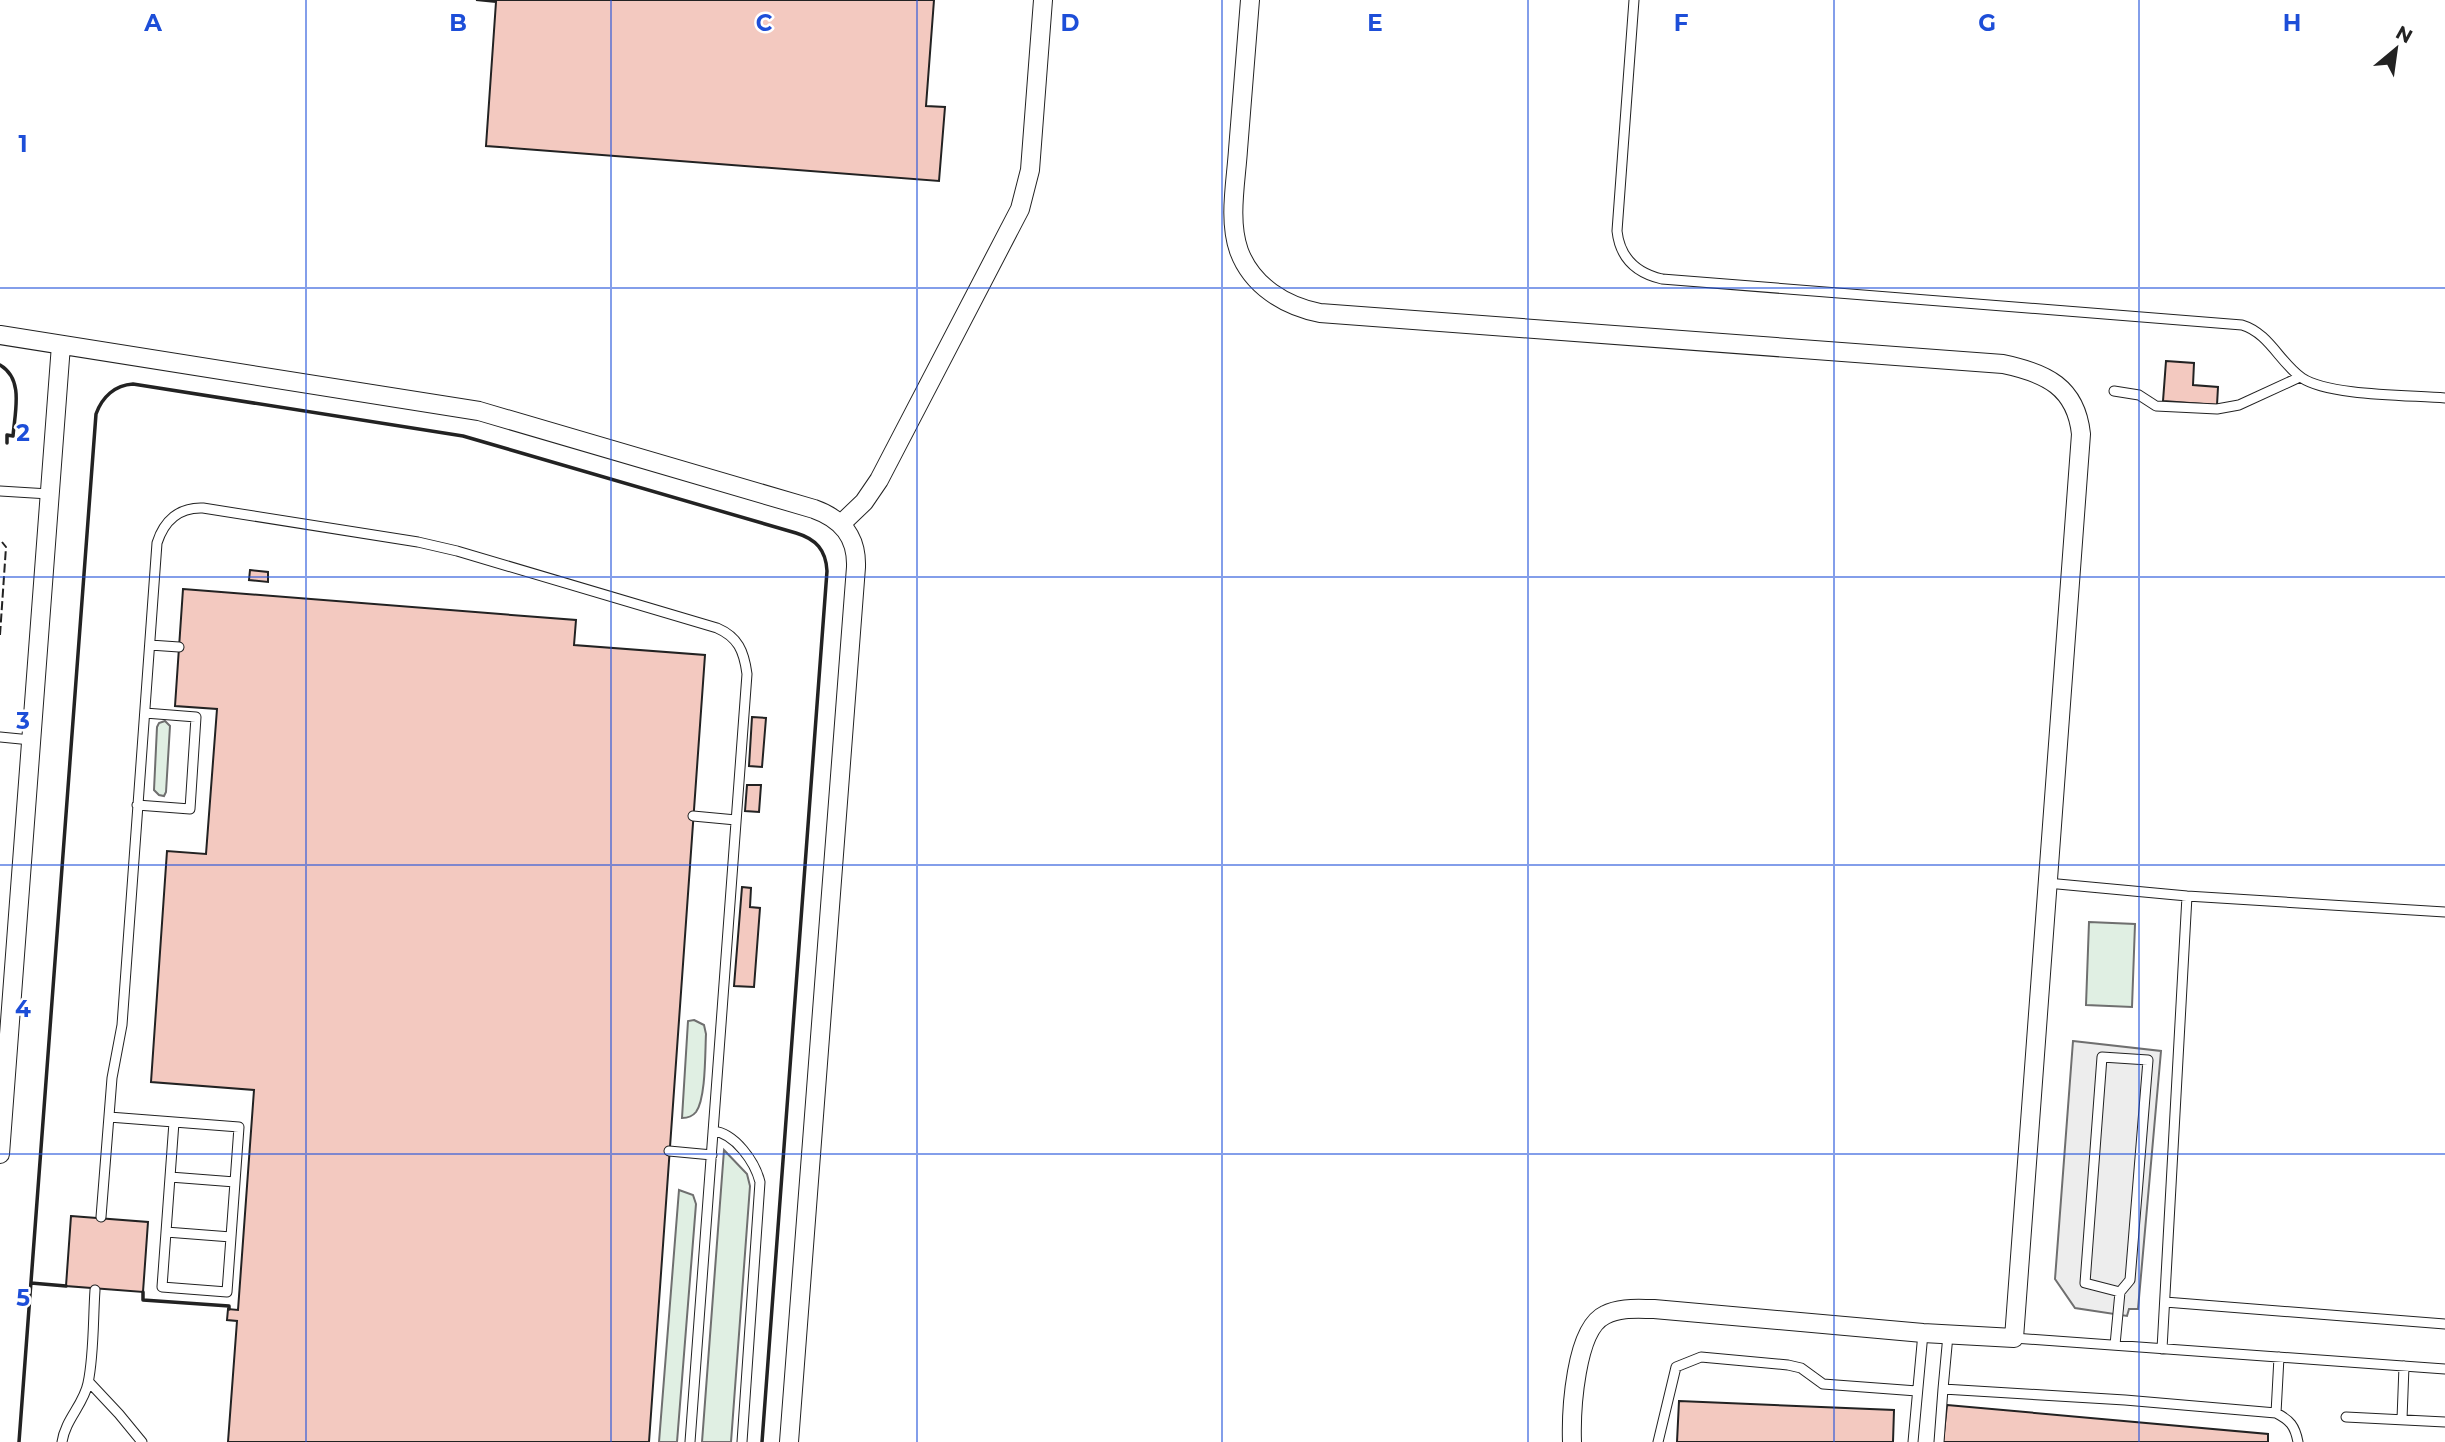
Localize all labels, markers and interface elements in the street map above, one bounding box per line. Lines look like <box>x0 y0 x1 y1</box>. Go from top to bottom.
text: A <box>143 9 162 37</box>
text: B <box>449 9 467 37</box>
text: C <box>756 9 773 37</box>
text: D <box>1061 9 1080 37</box>
text: E <box>1367 9 1383 37</box>
text: F <box>1674 9 1689 37</box>
text: G <box>1978 9 1996 37</box>
text: H <box>2283 9 2301 37</box>
north arrow <box>2361 14 2431 84</box>
text: N <box>2392 21 2416 48</box>
text: 1 <box>18 130 28 158</box>
text: 2 <box>16 419 30 447</box>
text: 3 <box>15 707 30 735</box>
text: 4 <box>15 995 31 1023</box>
text: 5 <box>16 1284 30 1312</box>

